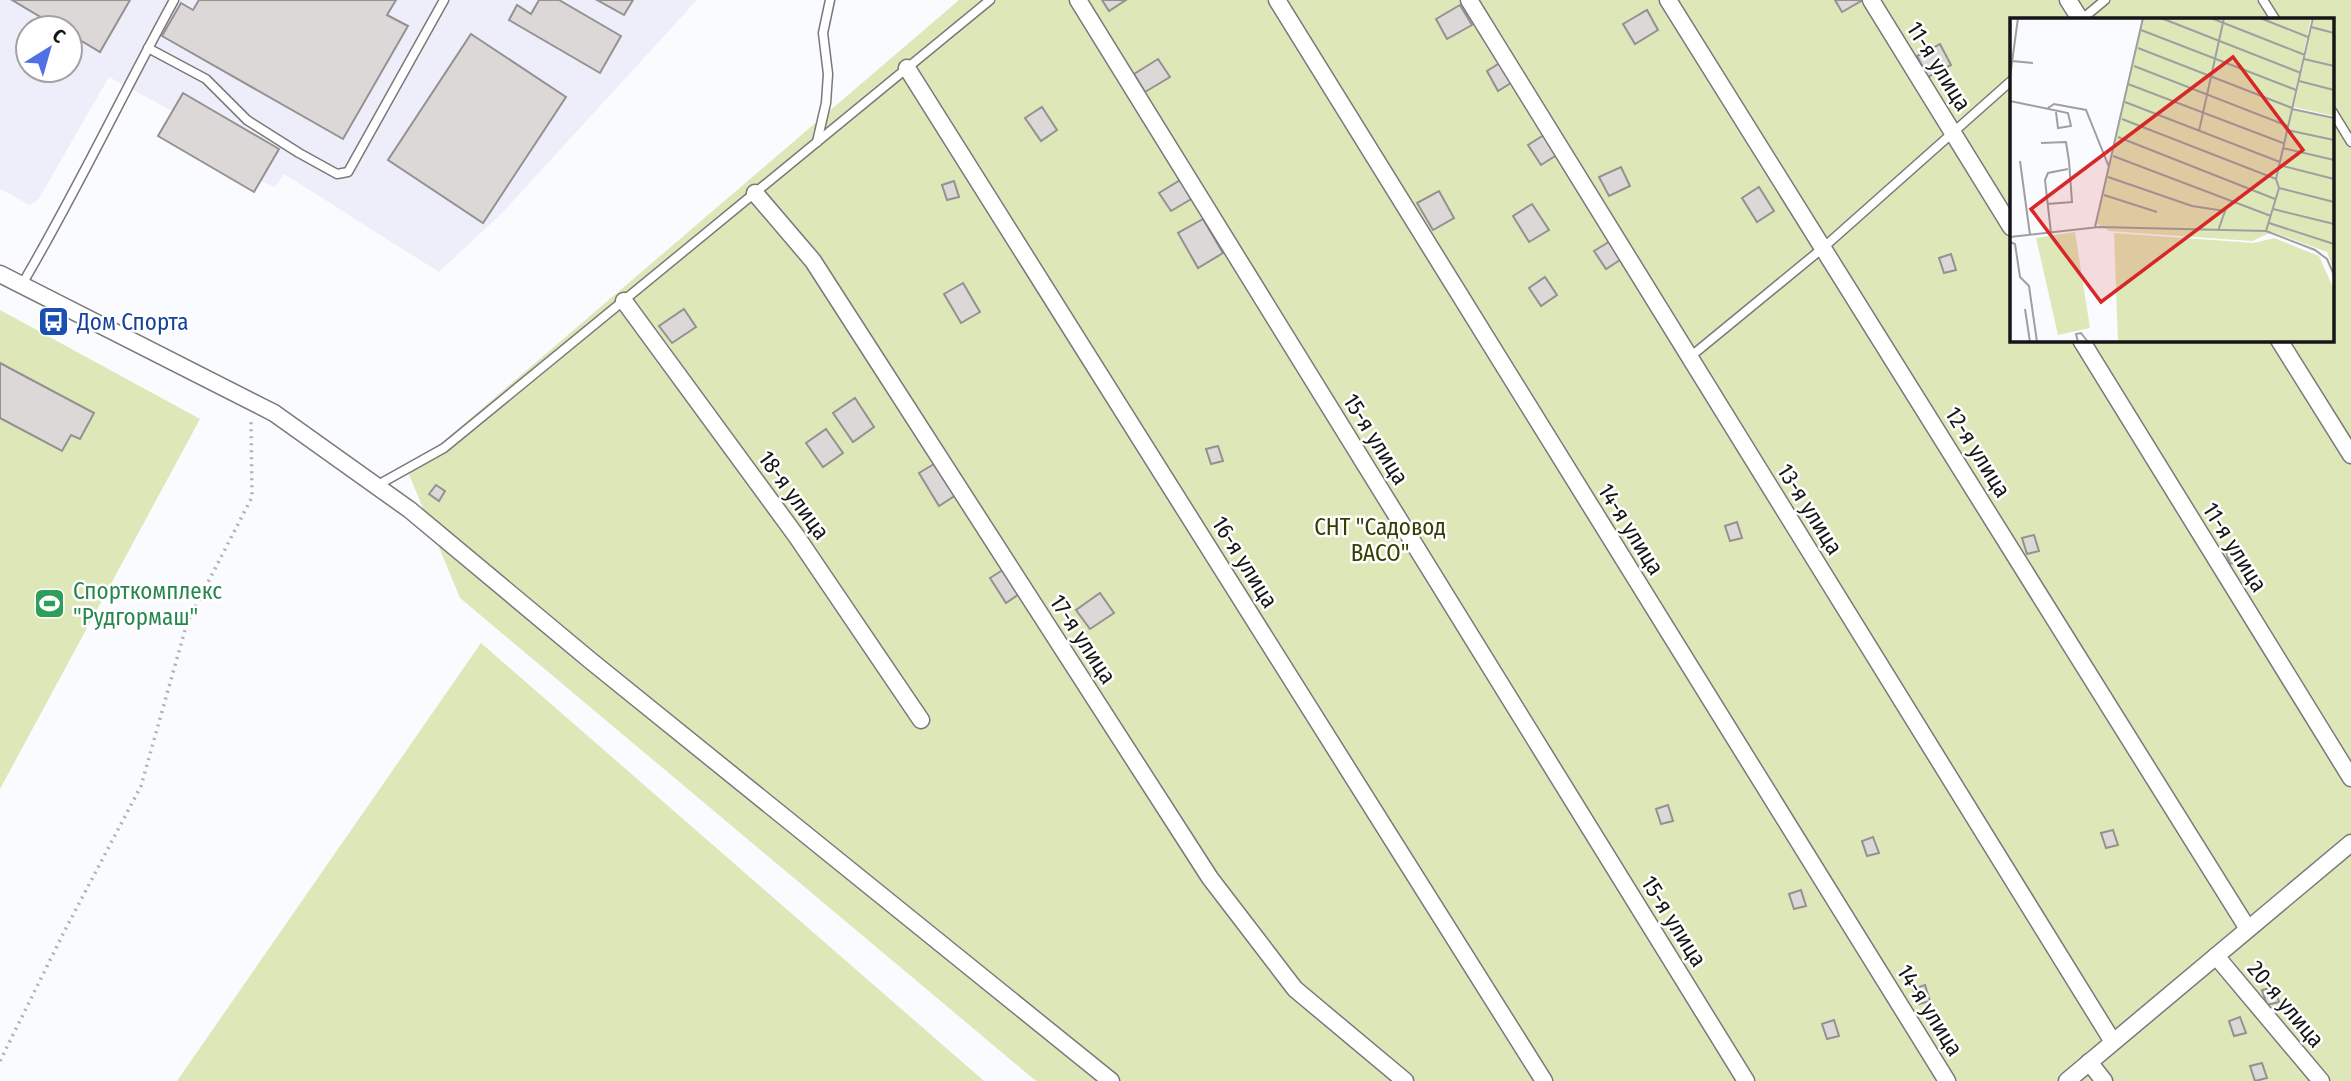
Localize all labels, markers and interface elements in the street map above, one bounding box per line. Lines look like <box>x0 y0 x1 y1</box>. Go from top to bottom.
north arrow <box>14 14 84 84</box>
street label: 11-я улица <box>1901 16 1977 116</box>
inset map <box>2010 18 2334 341</box>
text: С <box>48 24 70 48</box>
bus stop icon: Дом Спорта <box>37 305 71 339</box>
place label: Дом Спорта <box>76 308 188 336</box>
street label: 15-я улица <box>1337 388 1415 490</box>
street label: 12-я улица <box>1939 401 2017 503</box>
street label: 18-я улица <box>752 445 836 545</box>
street label: 13-я улица <box>1771 458 1849 560</box>
street label: 14-я улица <box>1592 478 1670 580</box>
street label: 11-я улица <box>2197 497 2273 597</box>
street label: 16-я улица <box>1206 511 1284 613</box>
park label: СНТ "Садовод ВАСО" <box>1314 513 1446 567</box>
place label: Спорткомплекс "Рудгормаш" <box>73 577 222 631</box>
sports icon: Спорткомплекс "Рудгормаш" <box>33 587 67 621</box>
street label: 17-я улица <box>1044 589 1122 689</box>
street label: 15-я улица <box>1635 870 1713 972</box>
street label: 20-я улица <box>2242 955 2330 1053</box>
street label: 14-я улица <box>1891 959 1969 1061</box>

